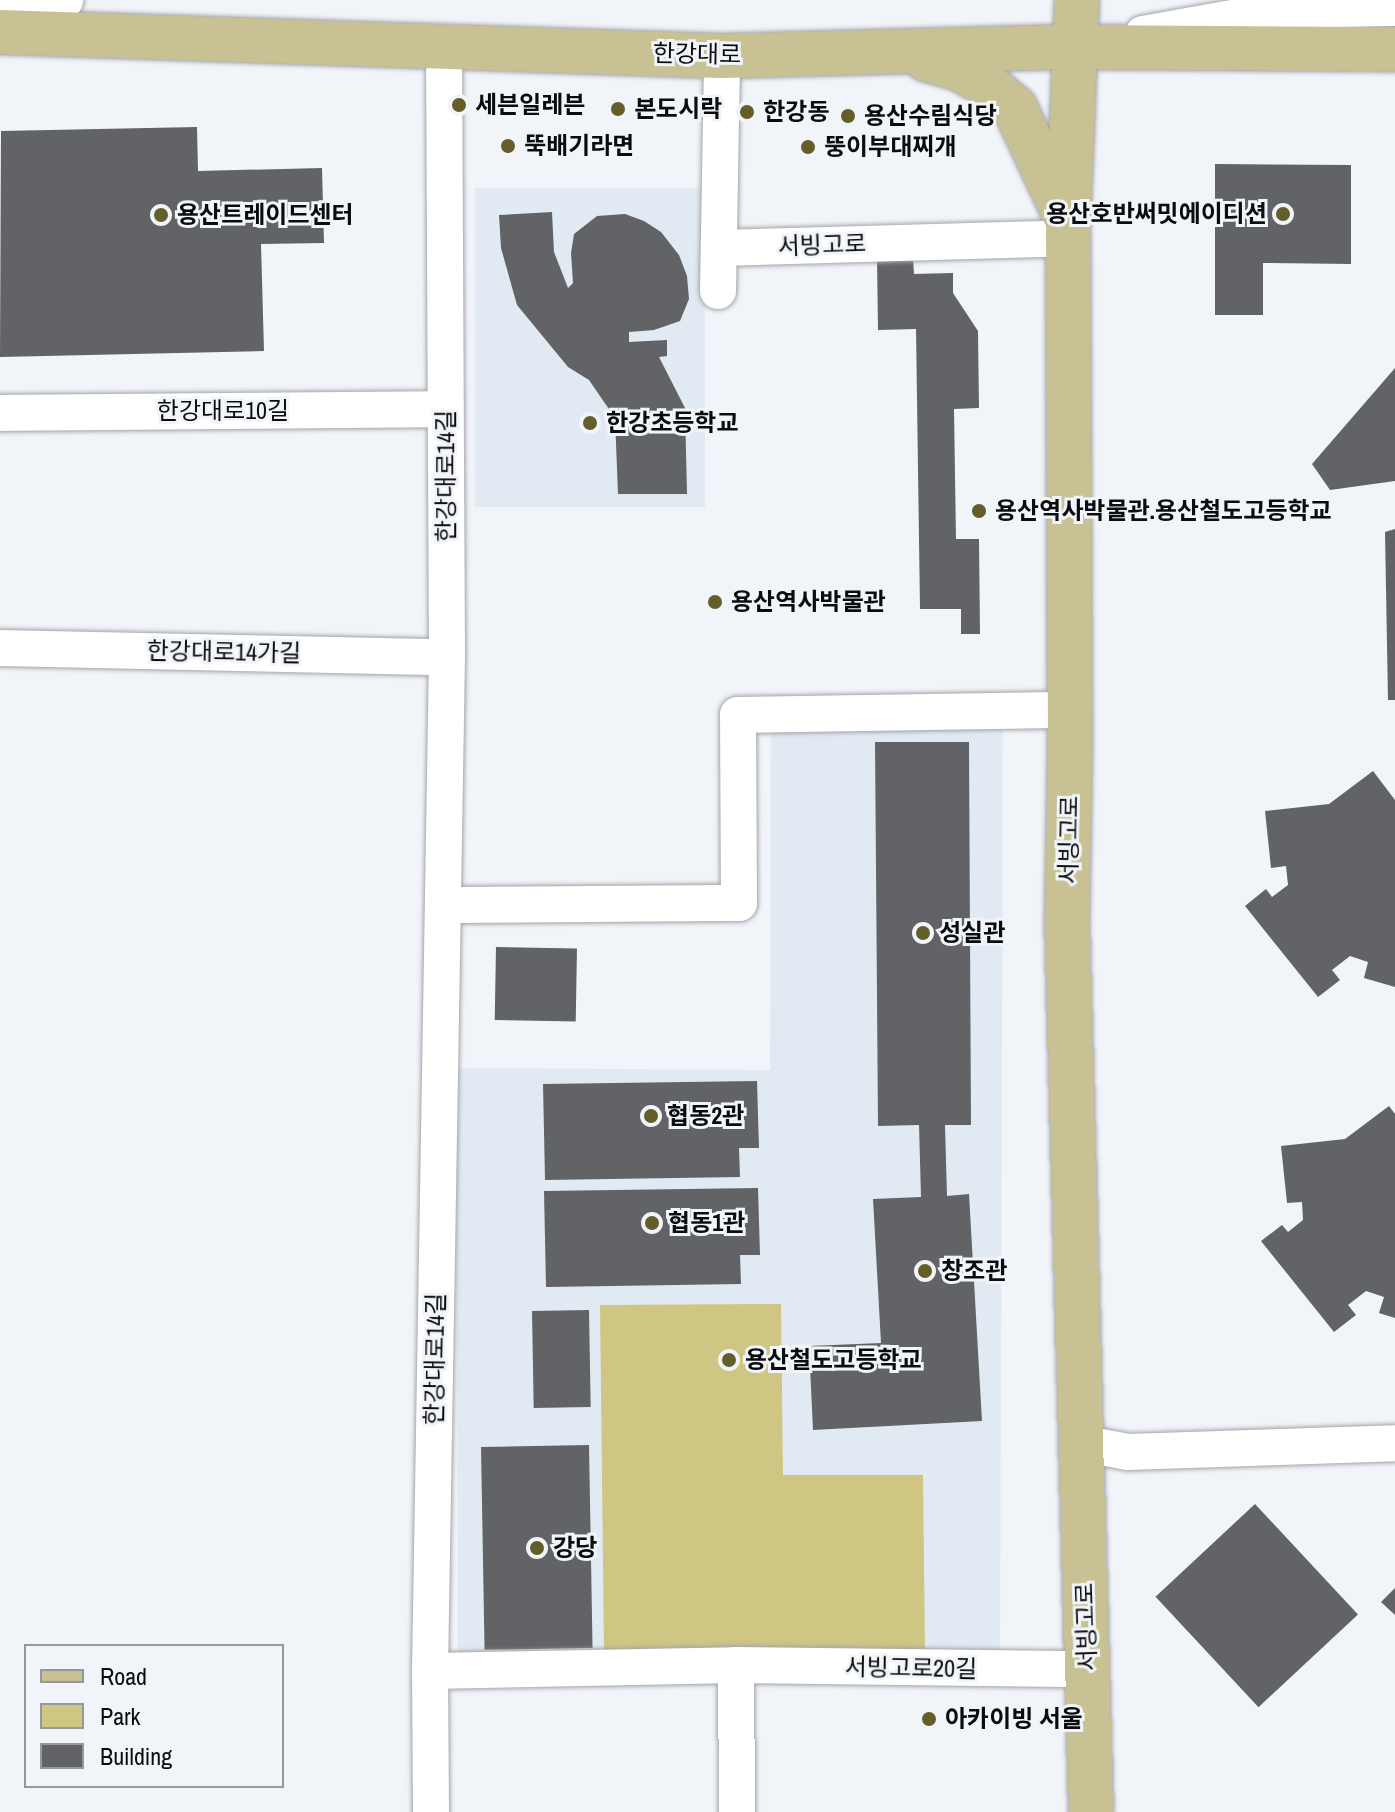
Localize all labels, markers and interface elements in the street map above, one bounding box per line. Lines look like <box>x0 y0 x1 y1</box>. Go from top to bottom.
street label: 한강대로 <box>653 39 741 69</box>
place label: 세븐일레븐 <box>475 91 585 119</box>
place label: 본도시락 <box>634 95 722 123</box>
marker: 세븐일레븐 <box>450 96 468 114</box>
place label: 한강동 <box>763 98 829 126</box>
marker: 본도시락 <box>609 100 627 118</box>
place label: 용산수림식당 <box>864 102 996 130</box>
marker: 한강동 <box>738 103 756 121</box>
marker: 용산수림식당 <box>839 107 857 125</box>
place label: 뚝배기라면 <box>524 132 634 160</box>
place label: 뚱이부대찌개 <box>824 133 956 161</box>
marker: 뚝배기라면 <box>499 137 517 155</box>
marker: 뚱이부대찌개 <box>799 138 817 156</box>
place label: 용산호반써밋에이디션 <box>1046 200 1267 228</box>
place label: 용산트레이드센터 <box>177 201 354 229</box>
marker: 용산호반써밋에이디션 <box>1274 205 1292 223</box>
marker: 용산트레이드센터 <box>152 206 170 224</box>
street label: 서빙고로 <box>777 229 867 261</box>
street label: 한강대로10길 <box>157 397 289 425</box>
place label: 한강초등학교 <box>606 409 738 437</box>
street label: 한강대로14길 <box>432 410 460 542</box>
marker: 한강초등학교 <box>581 414 599 432</box>
place label: 용산역사박물관.용산철도고등학교 <box>995 497 1332 525</box>
marker: 용산역사박물관.용산철도고등학교 <box>970 502 988 520</box>
place label: 용산역사박물관 <box>731 588 886 616</box>
marker: 용산역사박물관 <box>706 593 724 611</box>
street label: 한강대로14가길 <box>147 636 301 668</box>
street label: 서빙고로 <box>1054 796 1084 884</box>
place label: 성실관 <box>939 919 1005 947</box>
marker: 성실관 <box>914 924 932 942</box>
place label: 협동2관 <box>667 1102 744 1130</box>
marker: 협동2관 <box>642 1107 660 1125</box>
place label: 협동1관 <box>668 1209 745 1237</box>
marker: 협동1관 <box>643 1214 661 1232</box>
place label: 창조관 <box>941 1257 1007 1285</box>
marker: 창조관 <box>916 1262 934 1280</box>
street label: 한강대로14길 <box>419 1293 451 1425</box>
place label: 용산철도고등학교 <box>745 1346 922 1374</box>
marker: 용산철도고등학교 <box>720 1351 738 1369</box>
place label: 강당 <box>553 1534 597 1562</box>
marker: 강당 <box>528 1539 546 1557</box>
street label: 서빙고로 <box>1070 1582 1102 1672</box>
legend <box>24 1644 284 1788</box>
street label: 서빙고로20길 <box>845 1652 977 1684</box>
text: Road <box>100 1660 147 1692</box>
text: Park <box>100 1700 140 1732</box>
place label: 아카이빙 서울 <box>945 1705 1083 1733</box>
marker: 아카이빙 서울 <box>920 1710 938 1728</box>
text: Building <box>100 1740 172 1772</box>

